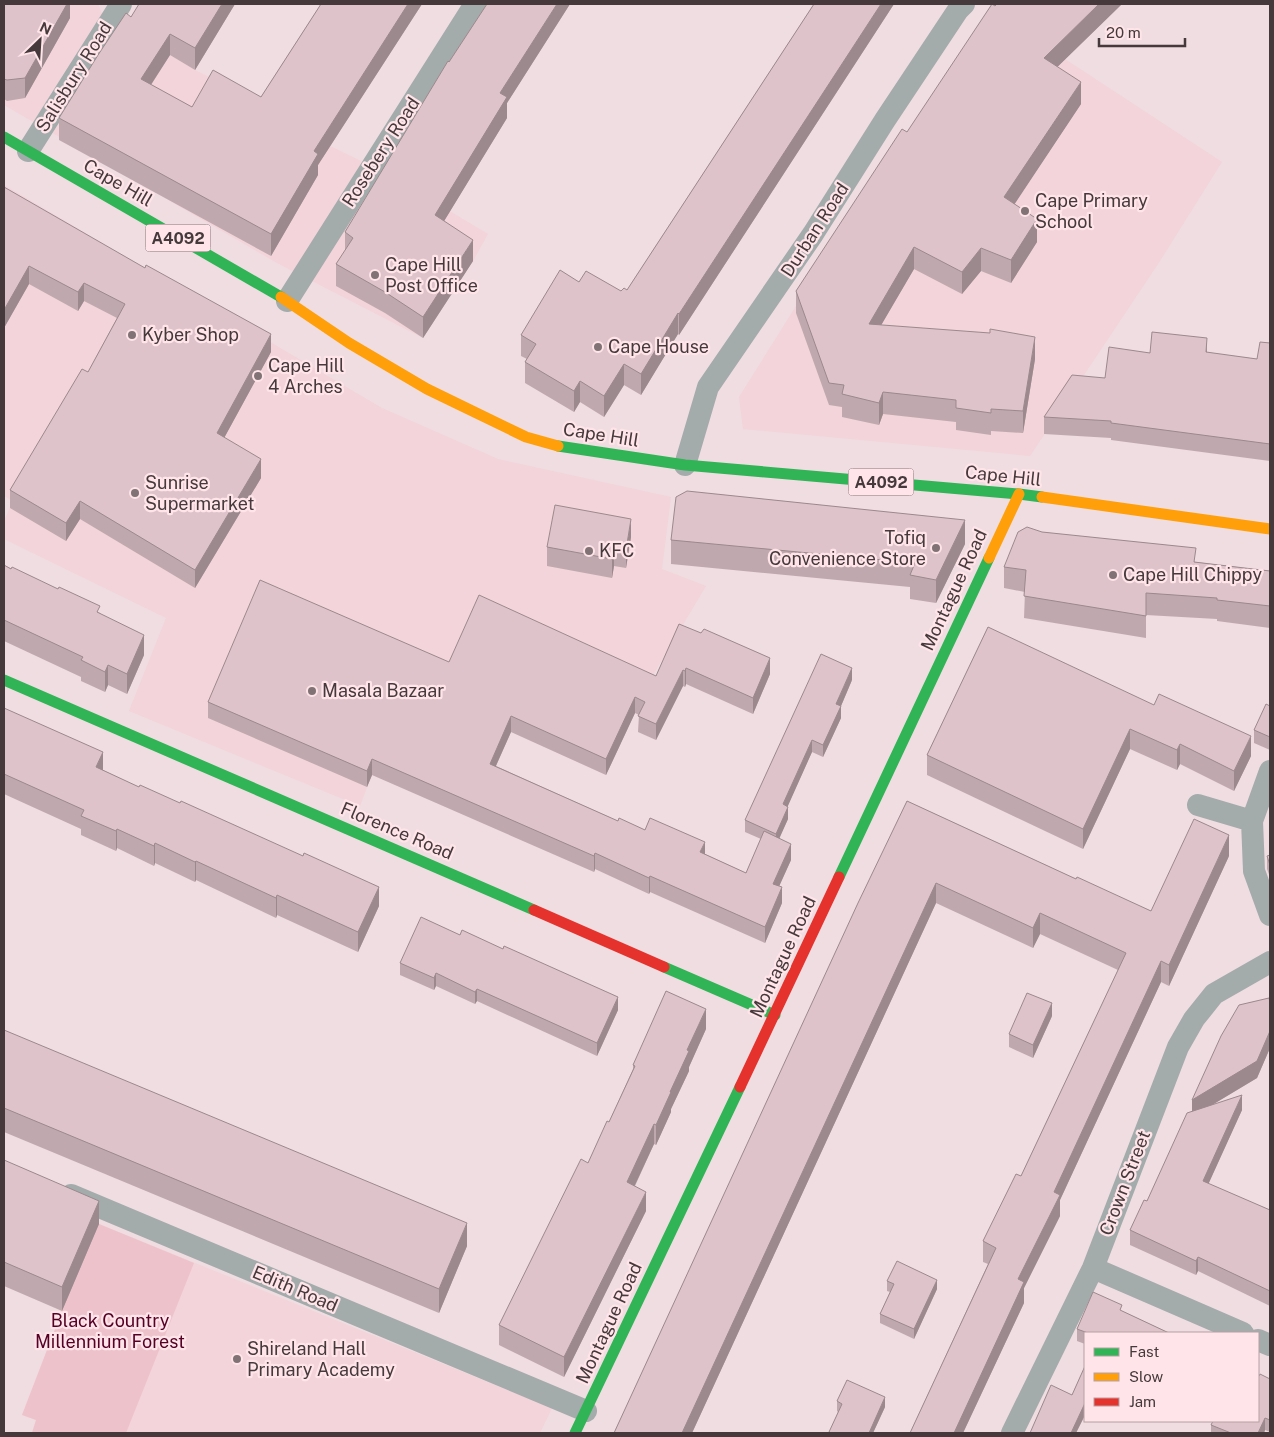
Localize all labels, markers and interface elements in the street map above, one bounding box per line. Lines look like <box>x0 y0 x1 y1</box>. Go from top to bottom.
north arrow <box>15 15 65 65</box>
scale bar <box>1099 15 1185 47</box>
street label: Salisbury Road <box>31 18 116 136</box>
text: N <box>37 19 54 38</box>
text: 20 m <box>1106 24 1141 41</box>
street label: Rosebery Road <box>337 93 424 210</box>
street label: Cape Hill <box>80 154 157 211</box>
street label: Durban Road <box>776 179 853 281</box>
place label: Cape Primary School <box>1035 190 1148 232</box>
marker: Cape Primary School <box>1019 205 1031 217</box>
road number: A4092 <box>146 224 210 252</box>
place label: Cape Hill Post Office <box>385 254 478 296</box>
marker: Cape Hill Post Office <box>369 269 381 281</box>
place label: Kyber Shop <box>142 324 239 345</box>
marker: Kyber Shop <box>126 329 138 341</box>
place label: Cape House <box>608 336 709 357</box>
marker: Cape House <box>592 341 604 353</box>
place label: Cape Hill 4 Arches <box>268 355 344 397</box>
marker: Cape Hill 4 Arches <box>252 370 264 382</box>
street label: Cape Hill <box>562 418 640 451</box>
street label: Cape Hill <box>964 461 1042 490</box>
road number: A4092 <box>848 468 914 496</box>
place label: Sunrise Supermarket <box>145 472 255 514</box>
marker: Sunrise Supermarket <box>129 487 141 499</box>
street label: Montague Road <box>916 526 991 654</box>
place label: Tofiq Convenience Store <box>769 527 926 569</box>
place label: KFC <box>599 540 634 561</box>
marker: Tofiq Convenience Store <box>930 542 942 554</box>
marker: KFC <box>583 545 595 557</box>
place label: Cape Hill Chippy <box>1123 564 1262 585</box>
marker: Cape Hill Chippy <box>1107 569 1119 581</box>
place label: Masala Bazaar <box>322 680 444 701</box>
marker: Masala Bazaar <box>306 685 318 697</box>
street label: Florence Road <box>338 797 457 864</box>
street label: Montague Road <box>745 893 820 1021</box>
street label: Crown Street <box>1095 1127 1154 1238</box>
street label: Montague Road <box>571 1259 646 1387</box>
street label: Edith Road <box>249 1261 341 1316</box>
park label: Black Country Millennium Forest <box>35 1310 185 1352</box>
legend <box>1084 1332 1259 1422</box>
place label: Shireland Hall Primary Academy <box>247 1338 395 1380</box>
text: Fast <box>1129 1343 1159 1360</box>
marker: Shireland Hall Primary Academy <box>231 1353 243 1365</box>
text: Slow <box>1129 1368 1164 1385</box>
text: Jam <box>1129 1393 1156 1410</box>

